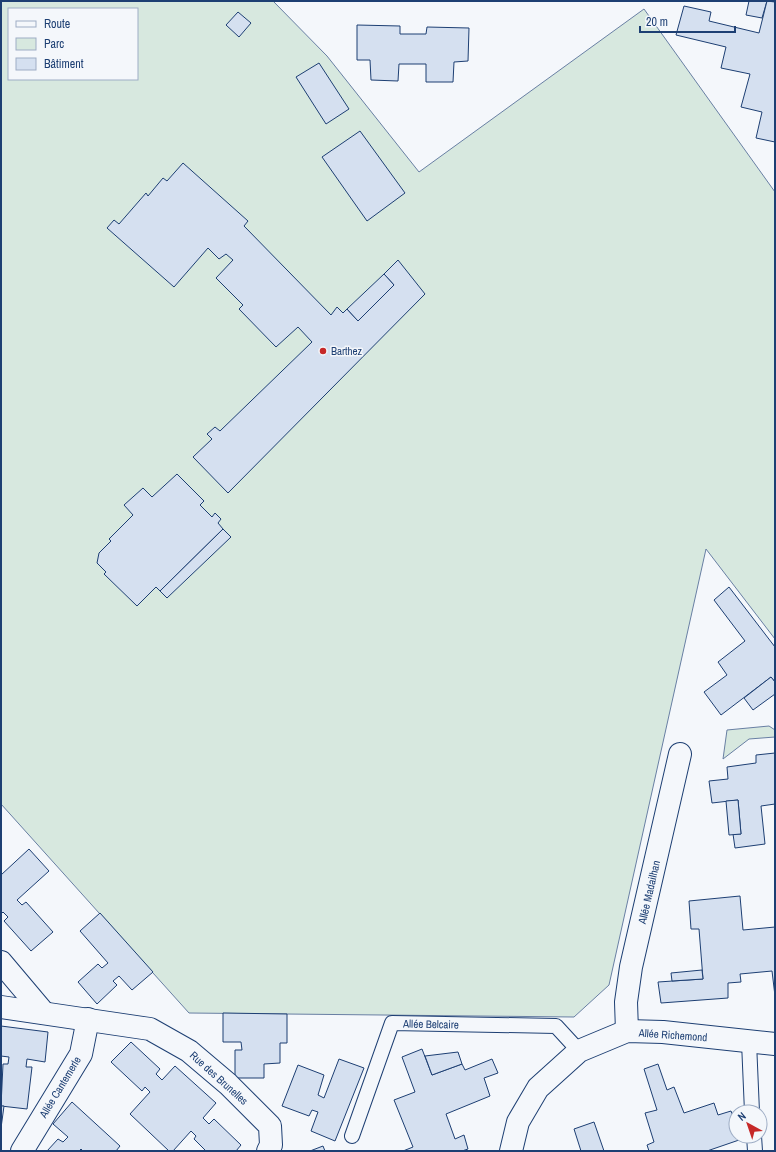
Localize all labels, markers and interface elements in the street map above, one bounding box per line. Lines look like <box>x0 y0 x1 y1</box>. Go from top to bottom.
legend <box>8 8 138 80</box>
scale bar <box>640 8 735 34</box>
text: 20 m <box>646 14 668 30</box>
text: Route <box>44 16 70 32</box>
text: Parc <box>44 36 64 52</box>
text: Bâtiment <box>44 56 84 72</box>
place label: Barthez <box>331 344 363 358</box>
marker: Barthez <box>318 346 328 356</box>
street label: Allée Madailhan <box>635 859 663 926</box>
street label: Allée Belcaire <box>402 1016 459 1031</box>
street label: Allée Richemond <box>637 1026 708 1044</box>
street label: Rue des Brunelles <box>187 1048 251 1108</box>
street label: Allée Cantemerle <box>36 1054 84 1121</box>
north arrow <box>728 1104 768 1144</box>
text: N <box>735 1109 749 1124</box>

